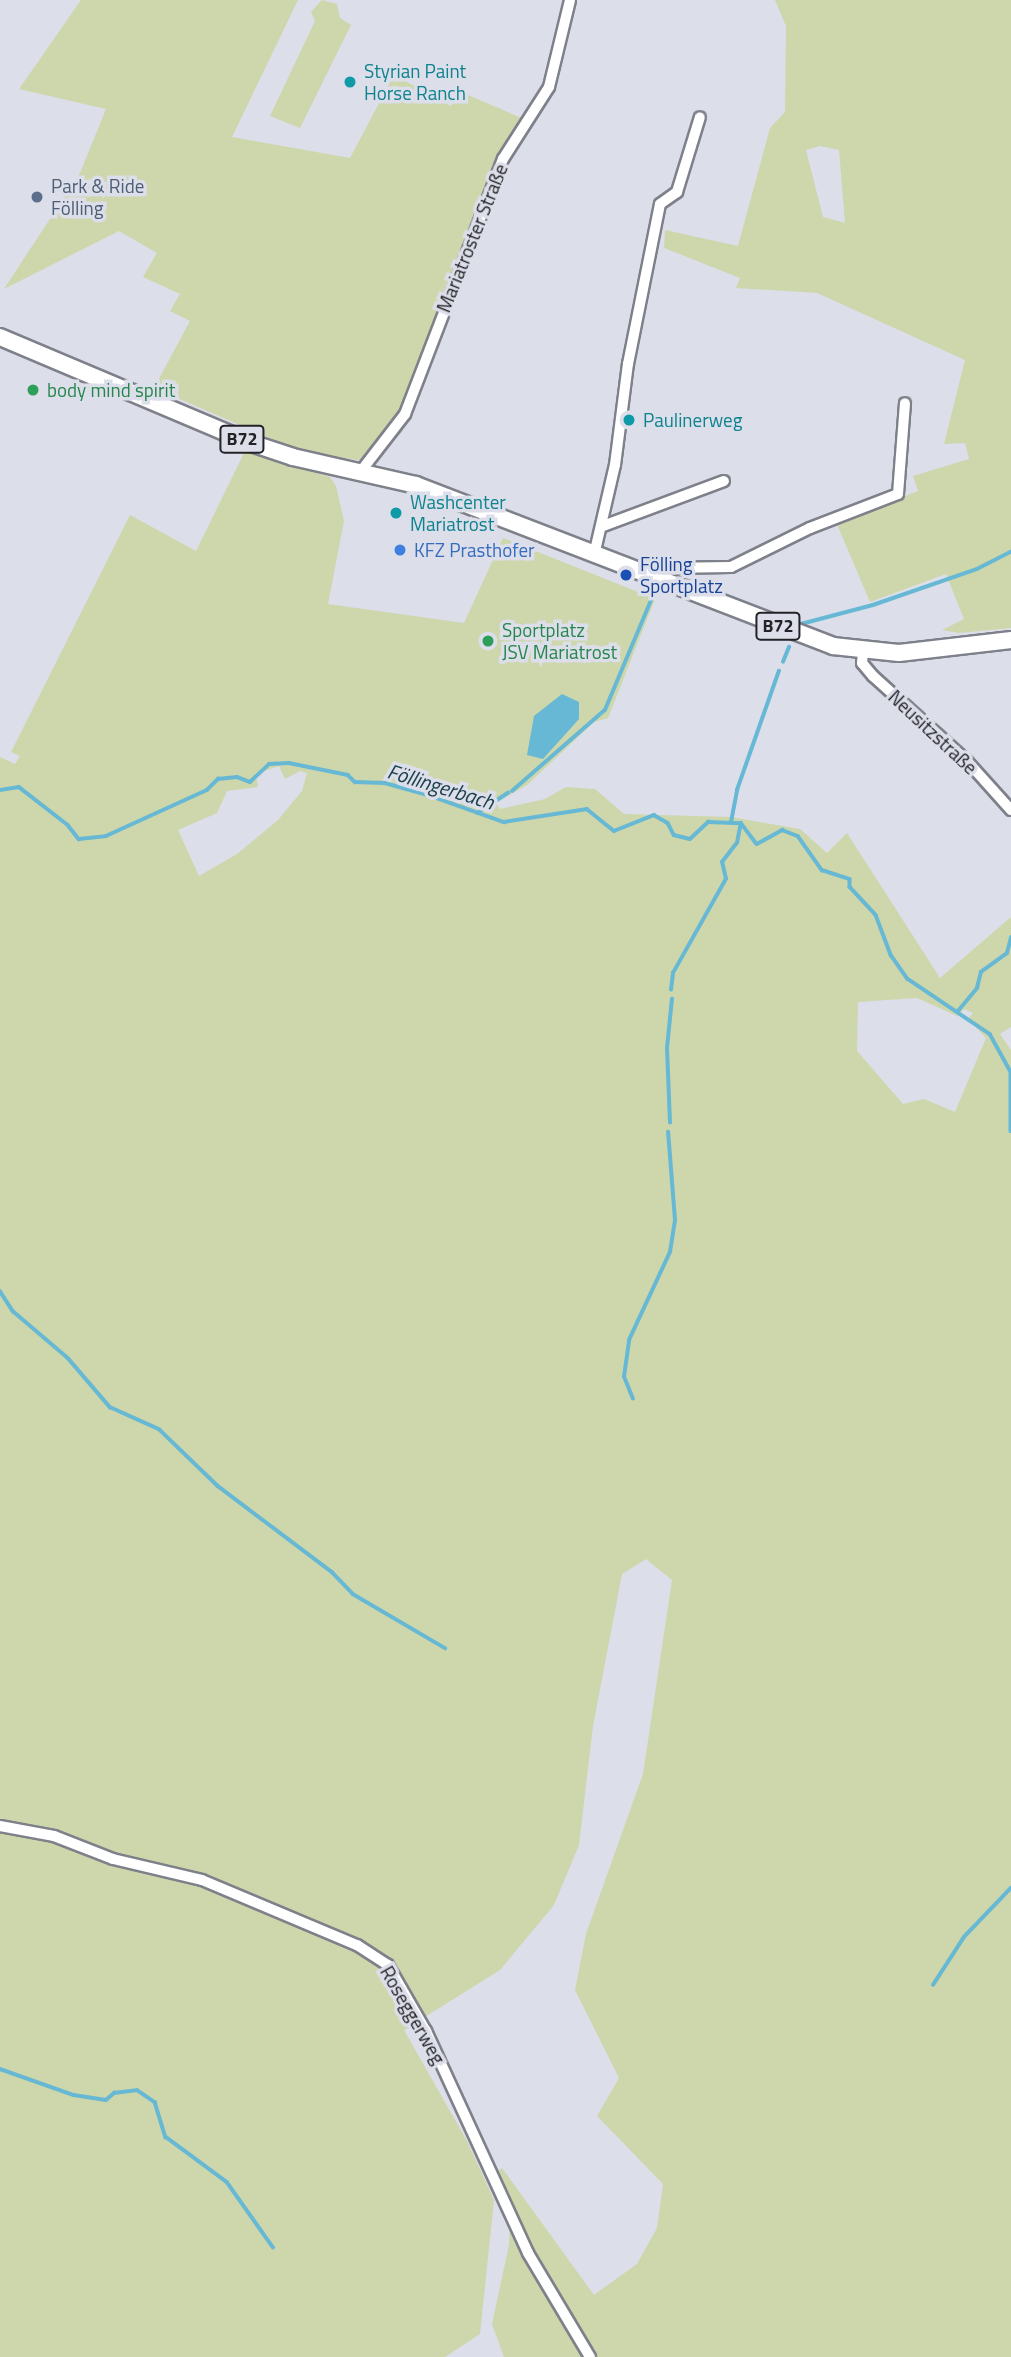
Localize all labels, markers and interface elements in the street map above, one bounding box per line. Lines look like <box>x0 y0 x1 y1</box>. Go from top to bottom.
place label: Styrian Paint Horse Ranch <box>364 60 466 104</box>
marker: Styrian Paint Horse Ranch <box>342 74 358 90</box>
street label: Mariatroster Straße <box>432 160 512 316</box>
place label: Park & Ride Fölling <box>51 175 144 219</box>
marker: Park & Ride Fölling <box>29 189 45 205</box>
place label: body mind spirit <box>47 379 175 401</box>
marker: body mind spirit <box>25 382 41 398</box>
place label: Paulinerweg <box>643 409 742 431</box>
marker: Paulinerweg <box>621 412 637 428</box>
road number: B72 <box>219 424 265 454</box>
place label: Washcenter Mariatrost <box>410 491 506 535</box>
marker: Washcenter Mariatrost <box>388 505 404 521</box>
place label: KFZ Prasthofer <box>414 539 535 561</box>
marker: KFZ Prasthofer <box>392 542 408 558</box>
place label: Fölling Sportplatz <box>640 553 723 597</box>
marker: Fölling Sportplatz <box>618 567 634 583</box>
road number: B72 <box>755 612 801 640</box>
place label: Sportplatz JSV Mariatrost <box>502 619 617 663</box>
marker: Sportplatz JSV Mariatrost <box>480 633 496 649</box>
street label: Neusitzstraße <box>884 685 982 779</box>
water label: Föllingerbach <box>385 758 497 814</box>
street label: Roseggerweg <box>376 1962 450 2068</box>

